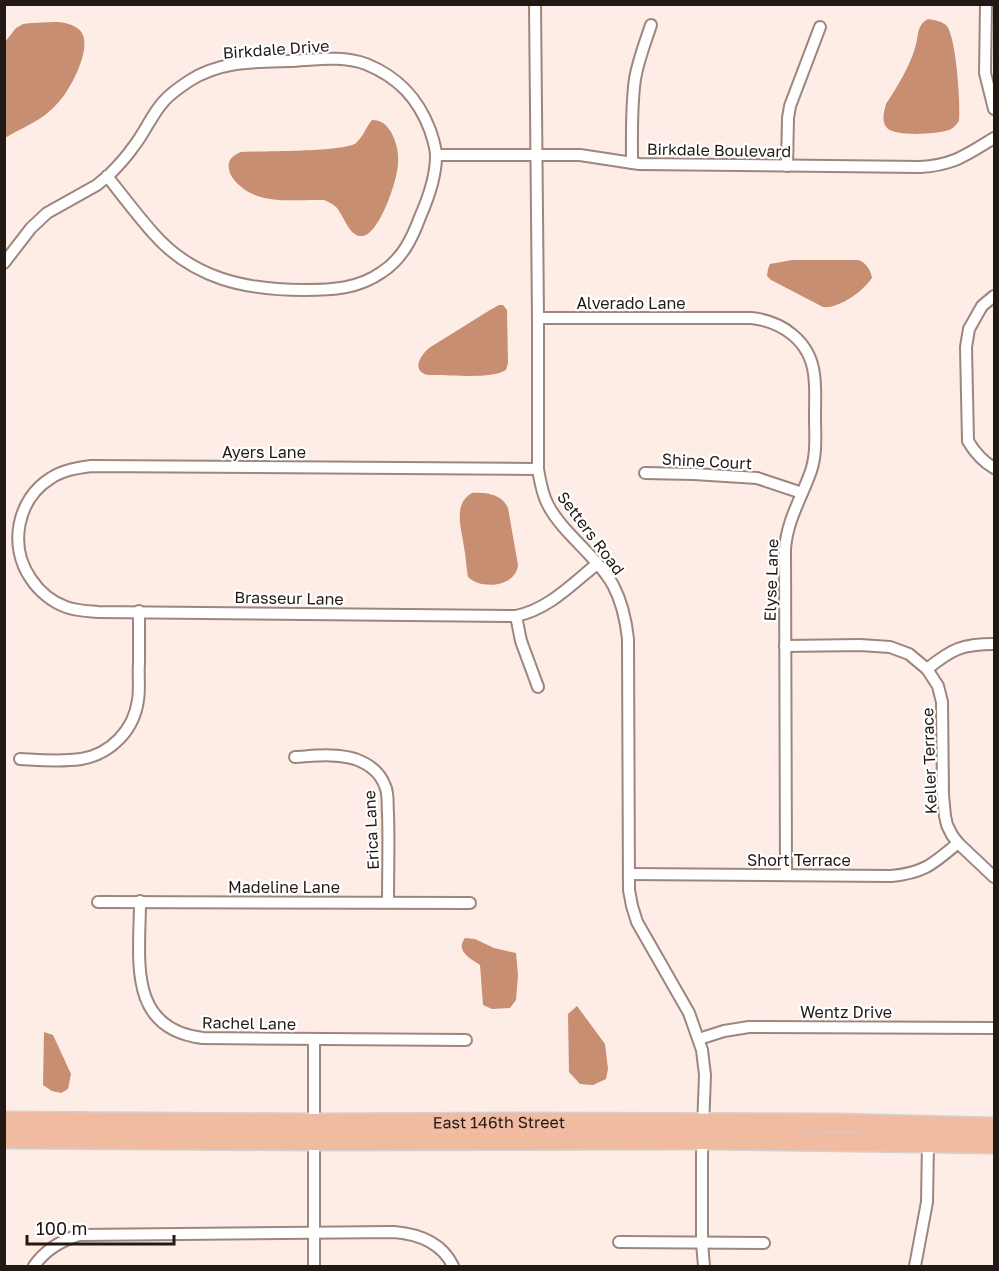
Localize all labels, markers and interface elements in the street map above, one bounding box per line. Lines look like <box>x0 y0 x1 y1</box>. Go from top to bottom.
street label: Birkdale Drive <box>222 35 330 63</box>
street label: Birkdale Boulevard <box>647 139 791 161</box>
street label: Alverado Lane <box>576 293 686 313</box>
street label: Ayers Lane <box>222 442 306 462</box>
street label: Shine Court <box>661 449 753 473</box>
street label: Setters Road <box>553 487 629 579</box>
street label: Elyse Lane <box>760 538 782 622</box>
street label: Brasseur Lane <box>234 587 344 609</box>
street label: Keller Terrace <box>917 707 941 815</box>
street label: Erica Lane <box>359 790 383 870</box>
street label: Short Terrace <box>747 850 851 870</box>
street label: Madeline Lane <box>228 877 340 897</box>
street label: Wentz Drive <box>800 1002 892 1022</box>
street label: Rachel Lane <box>202 1012 296 1034</box>
street label: East 146th Street <box>433 1112 565 1132</box>
scale bar <box>27 1208 174 1246</box>
text: 100 m <box>36 1217 87 1239</box>

